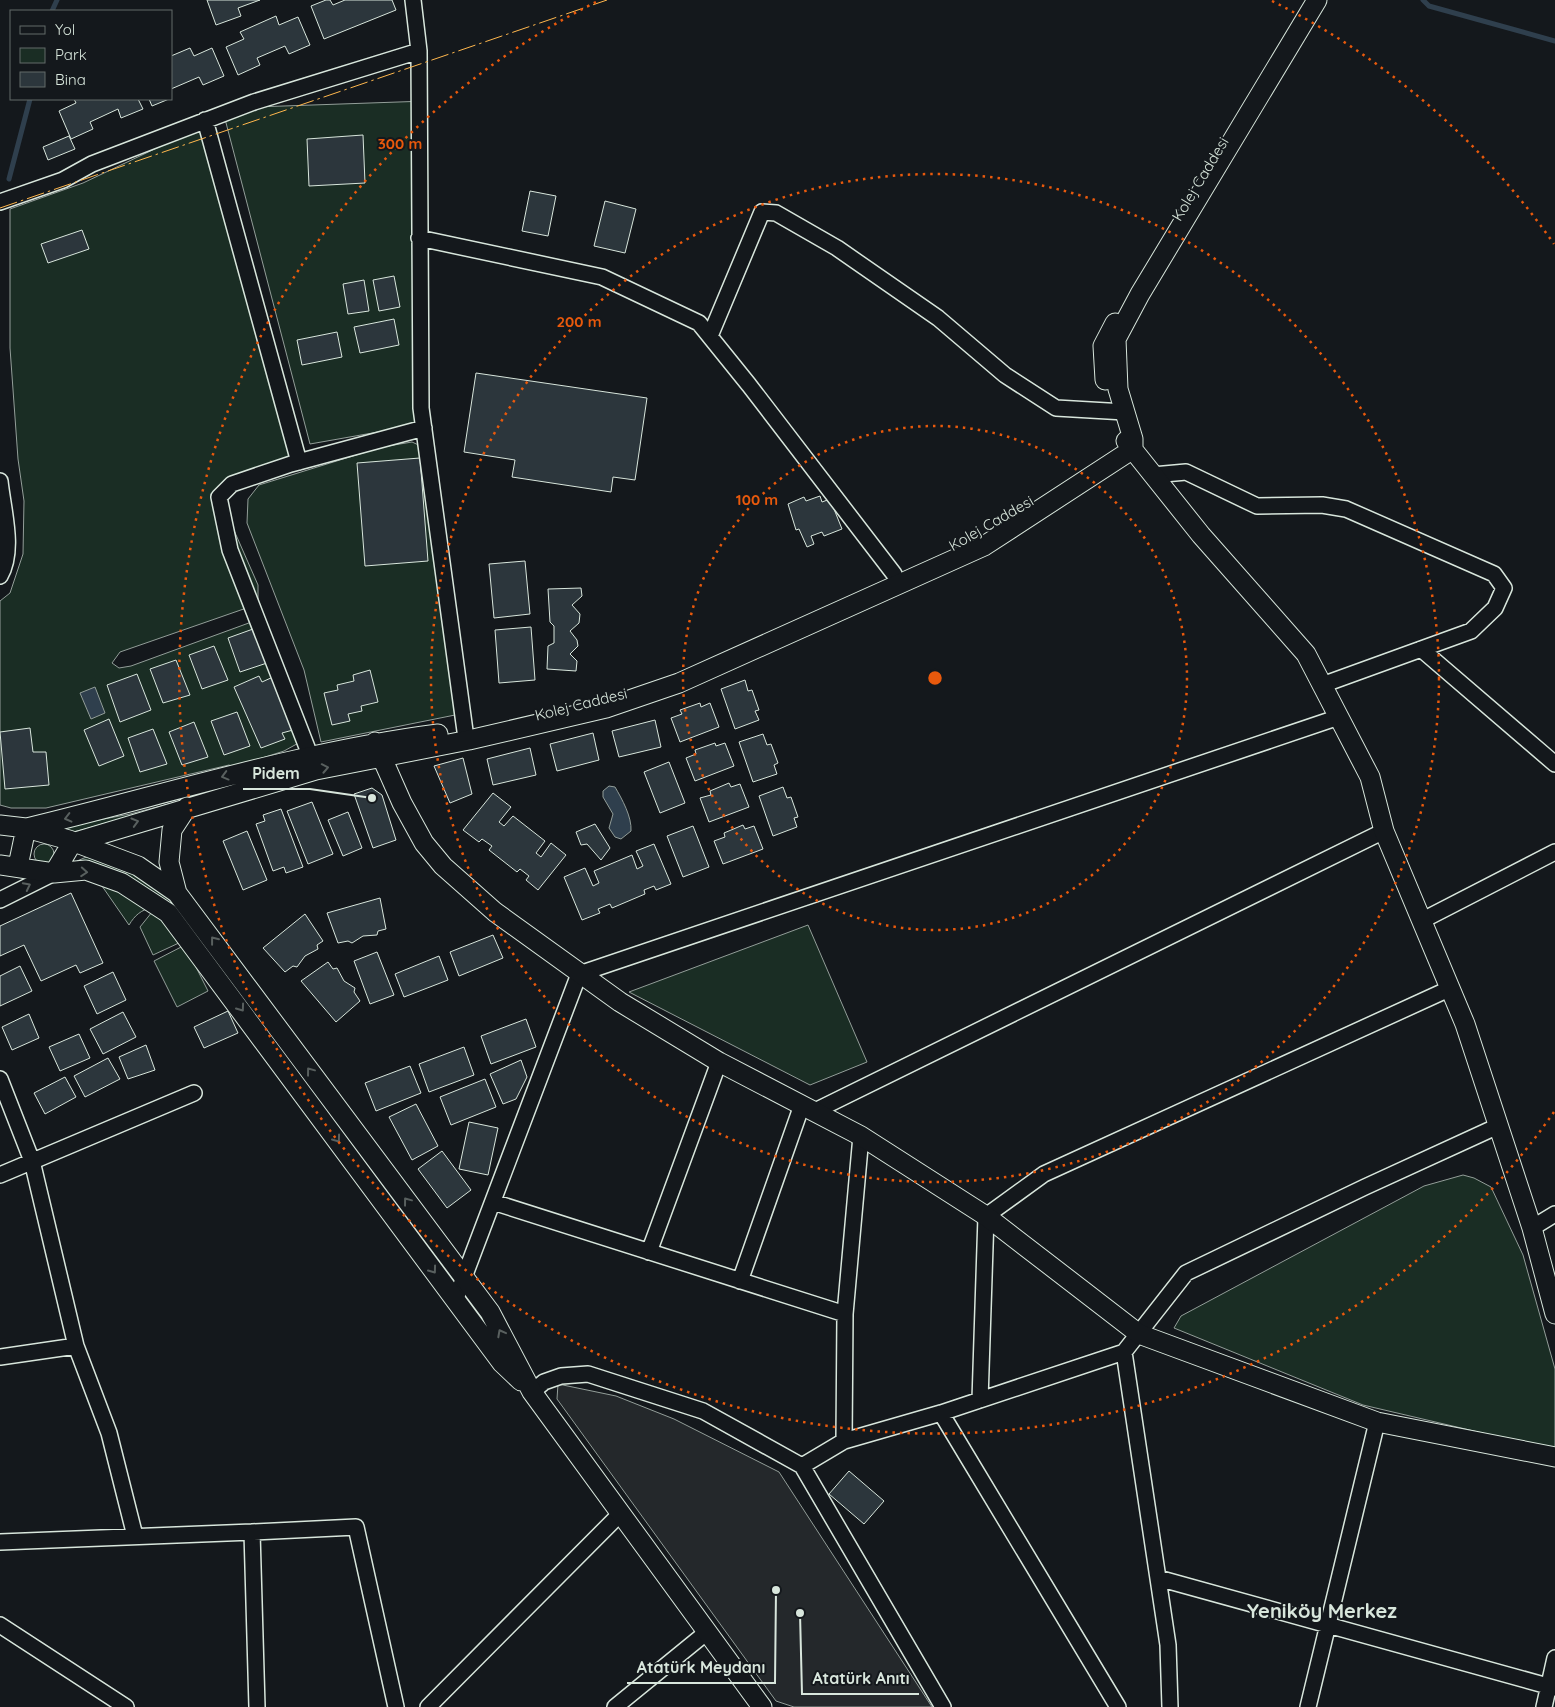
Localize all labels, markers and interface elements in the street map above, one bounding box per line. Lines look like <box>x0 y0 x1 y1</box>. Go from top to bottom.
legend <box>10 10 172 100</box>
text: Yol <box>55 20 75 39</box>
text: Park <box>55 45 87 64</box>
text: Bina <box>55 70 86 89</box>
text: 300 m <box>378 134 422 153</box>
street label: Kolej Caddesi <box>1168 134 1232 224</box>
text: 200 m <box>557 312 602 331</box>
text: 100 m <box>736 490 778 509</box>
street label: Kolej Caddesi <box>945 491 1037 555</box>
centre of rings <box>926 669 944 687</box>
street label: Kolej Caddesi <box>533 683 629 725</box>
callout: Pidem <box>243 758 310 789</box>
text: Pidem <box>252 763 300 783</box>
one-way arrow <box>321 764 329 774</box>
one-way arrow <box>221 770 230 781</box>
one-way arrow <box>64 812 73 823</box>
one-way arrow <box>130 818 139 828</box>
one-way arrow <box>80 866 88 877</box>
one-way arrow <box>22 882 31 893</box>
one-way arrow <box>210 936 219 945</box>
one-way arrow <box>235 1002 243 1011</box>
one-way arrow <box>307 1067 316 1077</box>
one-way arrow <box>331 1133 340 1143</box>
one-way arrow <box>404 1197 413 1207</box>
one-way arrow <box>427 1264 436 1274</box>
one-way arrow <box>497 1330 507 1339</box>
district label: Yeniköy Merkez <box>1247 1598 1397 1623</box>
callout: Atatürk Meydanı <box>627 1652 775 1683</box>
text: Atatürk Meydanı <box>637 1657 765 1677</box>
callout: Atatürk Anıtı <box>802 1663 919 1694</box>
text: Atatürk Anıtı <box>812 1668 910 1688</box>

